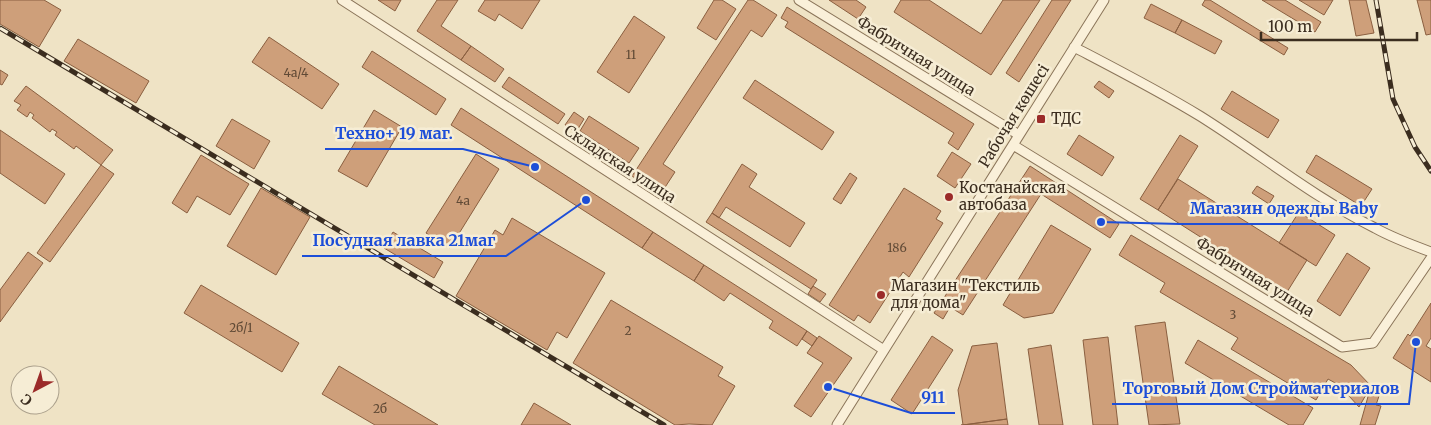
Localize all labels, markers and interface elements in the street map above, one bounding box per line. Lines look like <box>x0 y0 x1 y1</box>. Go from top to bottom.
scale bar <box>1261 10 1417 42</box>
street label: Фабричная улица <box>854 12 979 100</box>
text: 100 m <box>1268 17 1312 36</box>
house number: 11 <box>626 47 637 62</box>
street label: Рабочая көшесі <box>974 61 1053 171</box>
house number: 4а/4 <box>283 65 309 80</box>
place label: ТДС <box>1051 109 1081 128</box>
marker: ТДС <box>1035 113 1047 125</box>
callout: Техно+ 19 маг. <box>325 118 463 149</box>
street label: Складская улица <box>561 120 680 207</box>
text: Техно+ 19 маг. <box>335 123 453 143</box>
place label: Костанайская автобаза <box>959 178 1066 214</box>
marker: Костанайская автобаза <box>943 191 955 203</box>
house number: 4а <box>456 193 471 208</box>
callout: Магазин одежды Baby <box>1180 193 1388 224</box>
text: Магазин одежды Baby <box>1190 198 1379 218</box>
callout: Посудная лавка 21маг <box>302 225 506 256</box>
text: Посудная лавка 21маг <box>312 230 496 250</box>
street label: Фабричная улица <box>1193 233 1318 321</box>
house number: 186 <box>887 240 907 255</box>
place label: Магазин "Текстиль для дома" <box>890 276 1040 312</box>
marker: Магазин "Текстиль для дома" <box>875 289 887 301</box>
house number: 3 <box>1230 307 1237 322</box>
house number: 2б/1 <box>229 320 253 335</box>
house number: 2 <box>624 323 632 338</box>
north arrow <box>10 365 60 415</box>
callout: Торговый Дом Стройматериалов <box>1112 373 1409 404</box>
text: Торговый Дом Стройматериалов <box>1123 378 1400 398</box>
callout: 911 <box>911 382 955 413</box>
text: 911 <box>921 387 945 407</box>
text: С <box>17 390 36 410</box>
house number: 2б <box>373 401 387 416</box>

